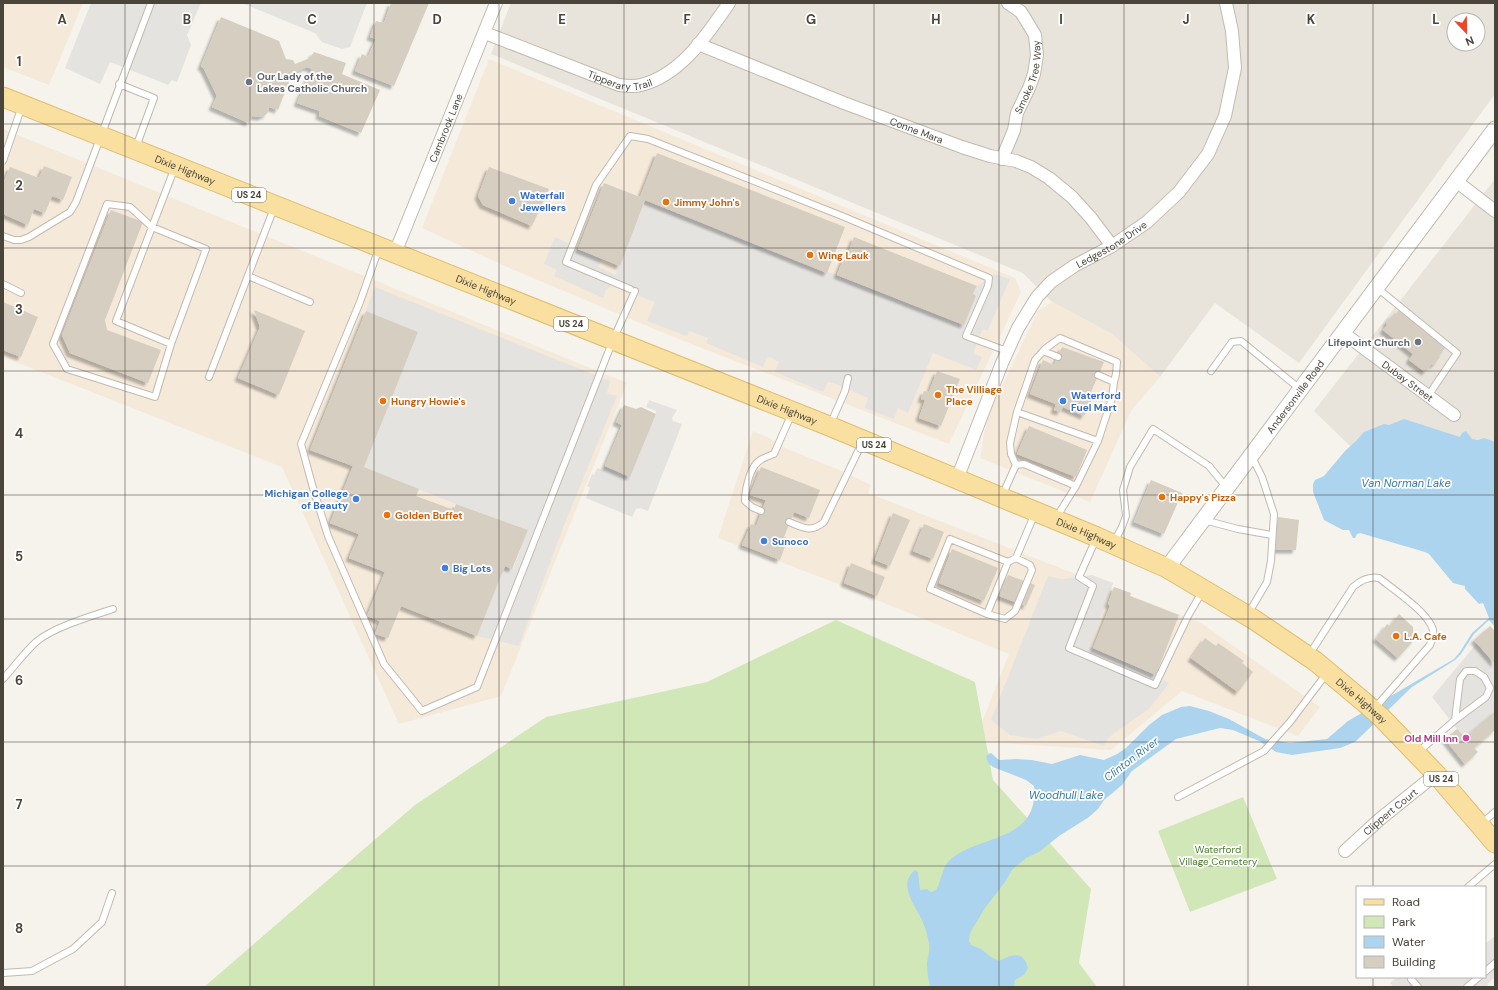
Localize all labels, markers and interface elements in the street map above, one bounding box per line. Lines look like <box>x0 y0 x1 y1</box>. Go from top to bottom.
text: A <box>57 11 67 28</box>
text: B <box>183 11 191 28</box>
text: C <box>307 11 317 28</box>
text: D <box>432 11 442 28</box>
text: E <box>558 11 566 28</box>
text: F <box>683 11 691 28</box>
text: G <box>806 11 816 28</box>
text: H <box>931 11 941 28</box>
text: I <box>1059 11 1063 28</box>
text: J <box>1182 11 1190 28</box>
text: K <box>1307 11 1316 28</box>
text: L <box>1432 11 1440 28</box>
north arrow <box>1446 12 1486 52</box>
text: N <box>1463 33 1476 49</box>
street label: Smoke Tree Way <box>1012 39 1045 116</box>
text: 1 <box>17 53 21 70</box>
street label: Tipperary Trail <box>586 68 654 93</box>
place label: Our Lady of the Lakes Catholic Church <box>257 70 367 95</box>
marker: Our Lady of the Lakes Catholic Church <box>244 77 254 87</box>
street label: Cambrook Lane <box>426 91 466 164</box>
street label: Conne Mara <box>888 115 945 146</box>
street label: Dixie Highway <box>153 152 217 188</box>
text: 2 <box>15 177 23 194</box>
road number: US 24 <box>232 188 266 202</box>
place label: Waterfall Jewellers <box>520 189 566 214</box>
marker: Waterfall Jewellers <box>507 196 517 206</box>
place label: Jimmy John's <box>674 196 740 209</box>
marker: Jimmy John's <box>661 197 671 207</box>
street label: Ledgestone Drive <box>1074 218 1150 271</box>
place label: Wing Lauk <box>818 249 869 262</box>
marker: Wing Lauk <box>805 250 815 260</box>
street label: Dixie Highway <box>454 272 518 308</box>
text: 3 <box>15 301 23 318</box>
road number: US 24 <box>554 317 588 331</box>
place label: Lifepoint Church <box>1328 336 1410 349</box>
marker: Lifepoint Church <box>1413 337 1423 347</box>
street label: Andersonville Road <box>1264 358 1327 436</box>
street label: Dubay Street <box>1379 358 1436 405</box>
place label: The Villiage Place <box>946 383 1002 408</box>
place label: Waterford Fuel Mart <box>1071 389 1121 414</box>
marker: The Villiage Place <box>933 390 943 400</box>
street label: Dixie Highway <box>755 392 819 428</box>
place label: Hungry Howie's <box>391 395 466 408</box>
marker: Hungry Howie's <box>378 396 388 406</box>
marker: Waterford Fuel Mart <box>1058 396 1068 406</box>
text: 4 <box>15 425 23 442</box>
road number: US 24 <box>857 438 891 452</box>
water label: Van Norman Lake <box>1361 476 1451 490</box>
place label: Michigan College of Beauty <box>265 487 348 512</box>
place label: Happy's Pizza <box>1170 491 1236 504</box>
marker: Happy's Pizza <box>1157 492 1167 502</box>
marker: Michigan College of Beauty <box>351 494 361 504</box>
place label: Golden Buffet <box>395 509 463 522</box>
marker: Golden Buffet <box>382 510 392 520</box>
street label: Dixie Highway <box>1054 515 1119 552</box>
place label: Sunoco <box>772 535 809 548</box>
marker: Sunoco <box>759 536 769 546</box>
text: 5 <box>15 548 23 565</box>
place label: Big Lots <box>453 562 491 575</box>
marker: Big Lots <box>440 563 450 573</box>
place label: L.A. Cafe <box>1404 630 1447 643</box>
marker: L.A. Cafe <box>1391 631 1401 641</box>
text: 6 <box>15 672 23 689</box>
street label: Dixie Highway <box>1333 675 1390 727</box>
place label: Old Mill Inn <box>1404 732 1458 745</box>
water label: Clinton River <box>1101 733 1162 784</box>
marker: Old Mill Inn <box>1461 733 1471 743</box>
road number: US 24 <box>1424 772 1458 786</box>
street label: Clippert Court <box>1361 785 1420 838</box>
water label: Woodhull Lake <box>1029 788 1103 802</box>
text: 7 <box>16 796 23 813</box>
park label: Waterford Village Cemetery <box>1179 843 1258 868</box>
legend <box>1356 886 1486 978</box>
text: Road <box>1392 894 1420 910</box>
text: Park <box>1392 914 1416 930</box>
text: 8 <box>15 920 23 937</box>
text: Water <box>1392 934 1426 950</box>
text: Building <box>1392 954 1436 970</box>

